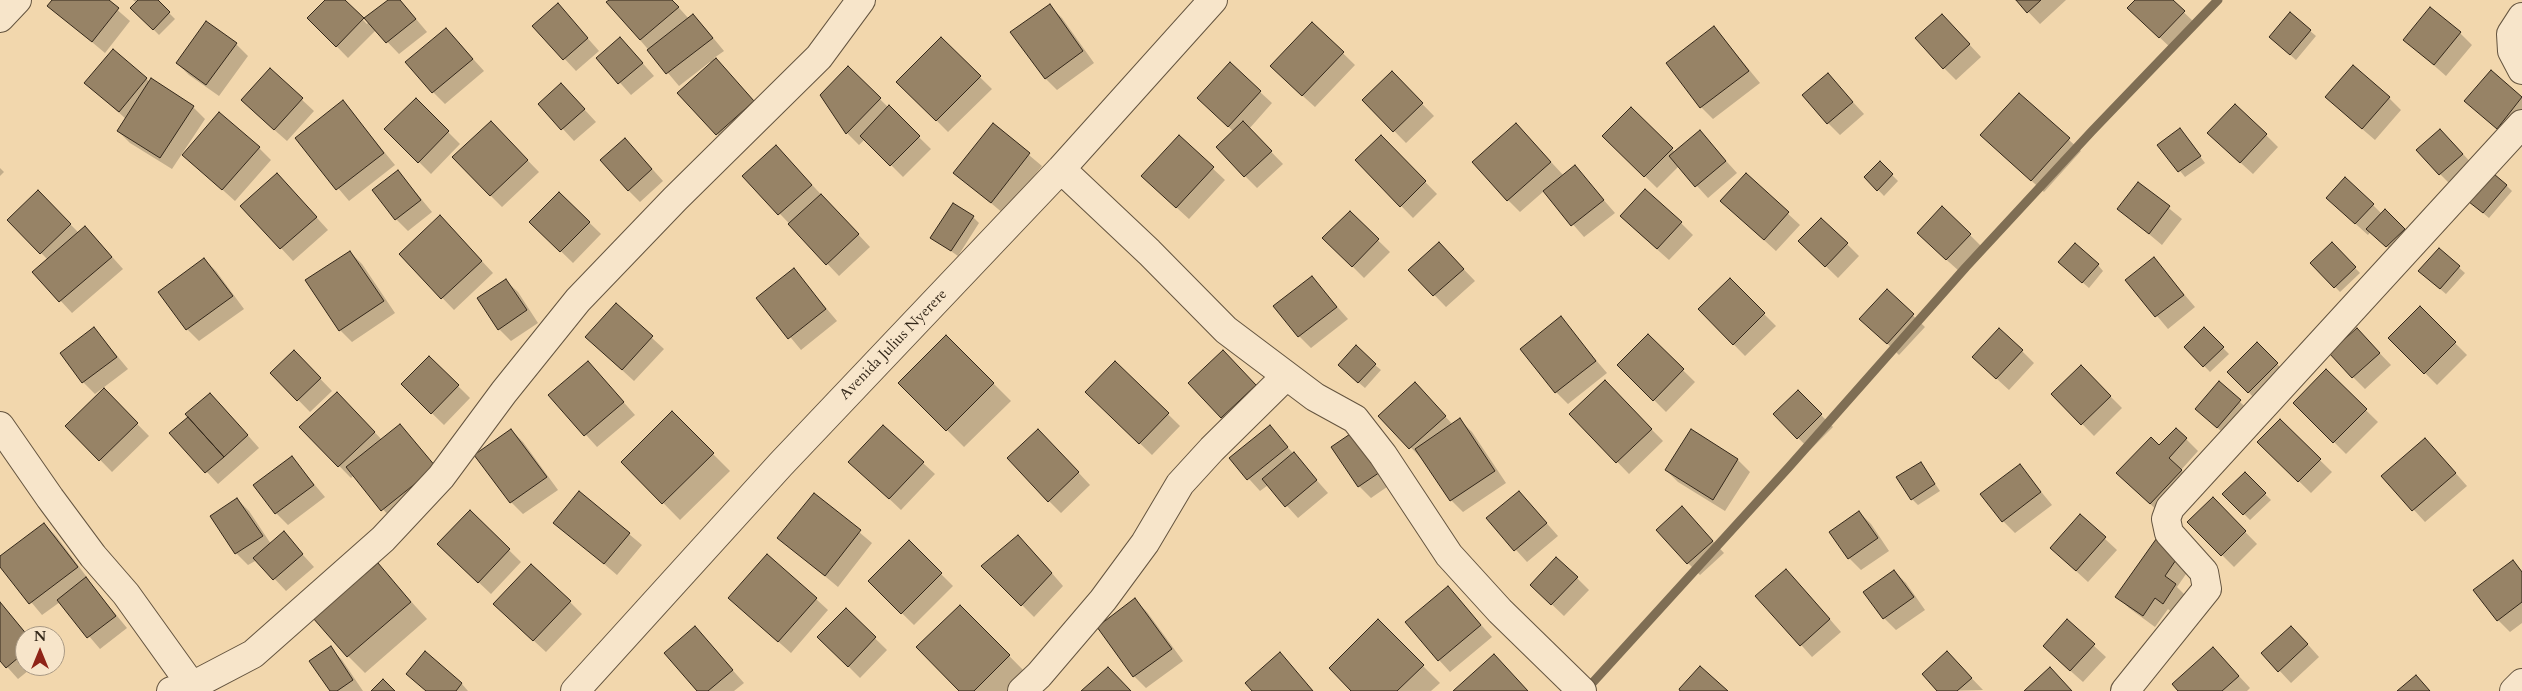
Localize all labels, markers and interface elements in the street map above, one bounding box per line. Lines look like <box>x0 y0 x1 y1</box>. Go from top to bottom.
street label: Avenida Julius Nyerere <box>836 286 952 404</box>
north arrow <box>15 626 65 676</box>
text: N <box>34 627 46 646</box>

